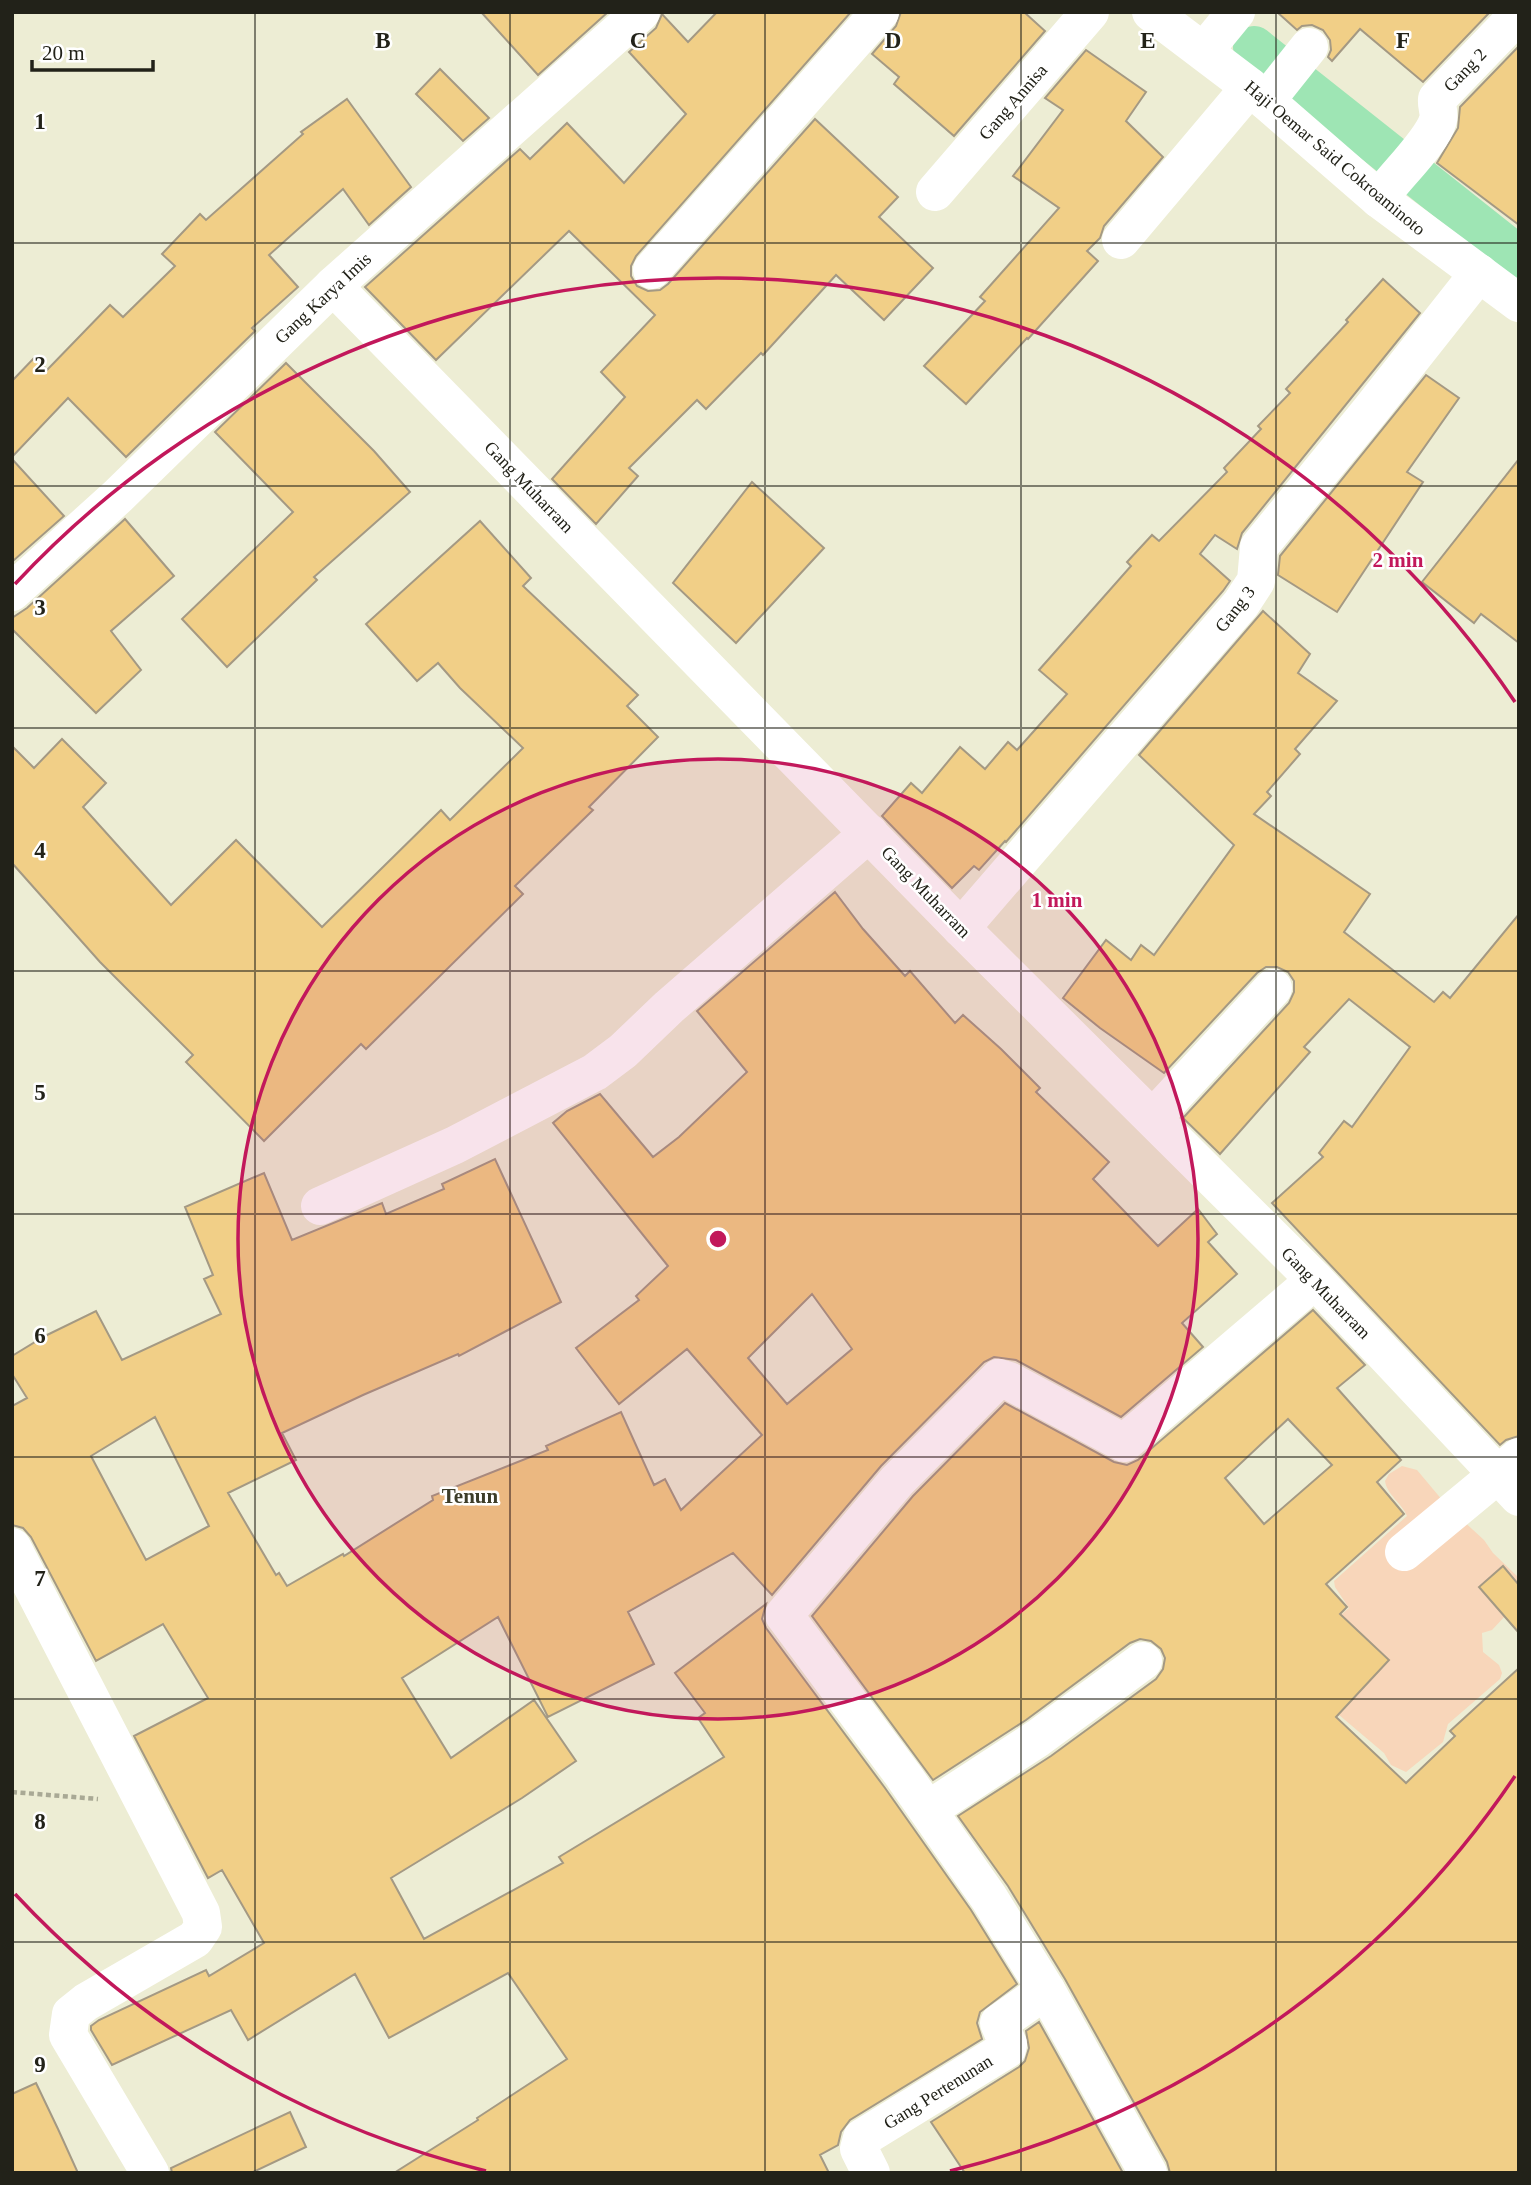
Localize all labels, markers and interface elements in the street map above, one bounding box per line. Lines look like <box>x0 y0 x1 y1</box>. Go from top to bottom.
scale bar <box>32 28 152 72</box>
text: B <box>375 28 391 53</box>
text: C <box>630 28 646 53</box>
text: D <box>885 28 901 53</box>
text: E <box>1140 28 1156 53</box>
text: F <box>1396 28 1410 53</box>
text: 20 m <box>42 41 85 65</box>
street label: Gang 2 <box>1440 44 1490 96</box>
street label: Gang Annisa <box>975 60 1051 144</box>
street label: Haji Oemar Said Cokroaminoto <box>1241 77 1429 239</box>
text: 1 <box>34 109 46 134</box>
street label: Gang Karya Imis <box>271 248 375 348</box>
text: 2 <box>34 352 46 377</box>
street label: Gang Muharram <box>480 437 578 537</box>
text: 2 min <box>1373 548 1424 572</box>
street label: Gang 3 <box>1211 582 1259 636</box>
text: 3 <box>34 595 46 620</box>
text: 4 <box>34 838 46 863</box>
street label: Gang Muharram <box>877 842 975 942</box>
text: 1 min <box>1032 888 1083 912</box>
text: 5 <box>34 1080 46 1105</box>
centre of rings <box>706 1227 730 1251</box>
street label: Gang Muharram <box>1277 1243 1375 1343</box>
text: 6 <box>34 1323 46 1348</box>
district label: Tenun <box>442 1484 499 1508</box>
text: 7 <box>34 1566 46 1591</box>
text: 8 <box>34 1809 46 1834</box>
street label: Gang Pertenunan <box>880 2051 996 2133</box>
text: 9 <box>34 2052 46 2077</box>

